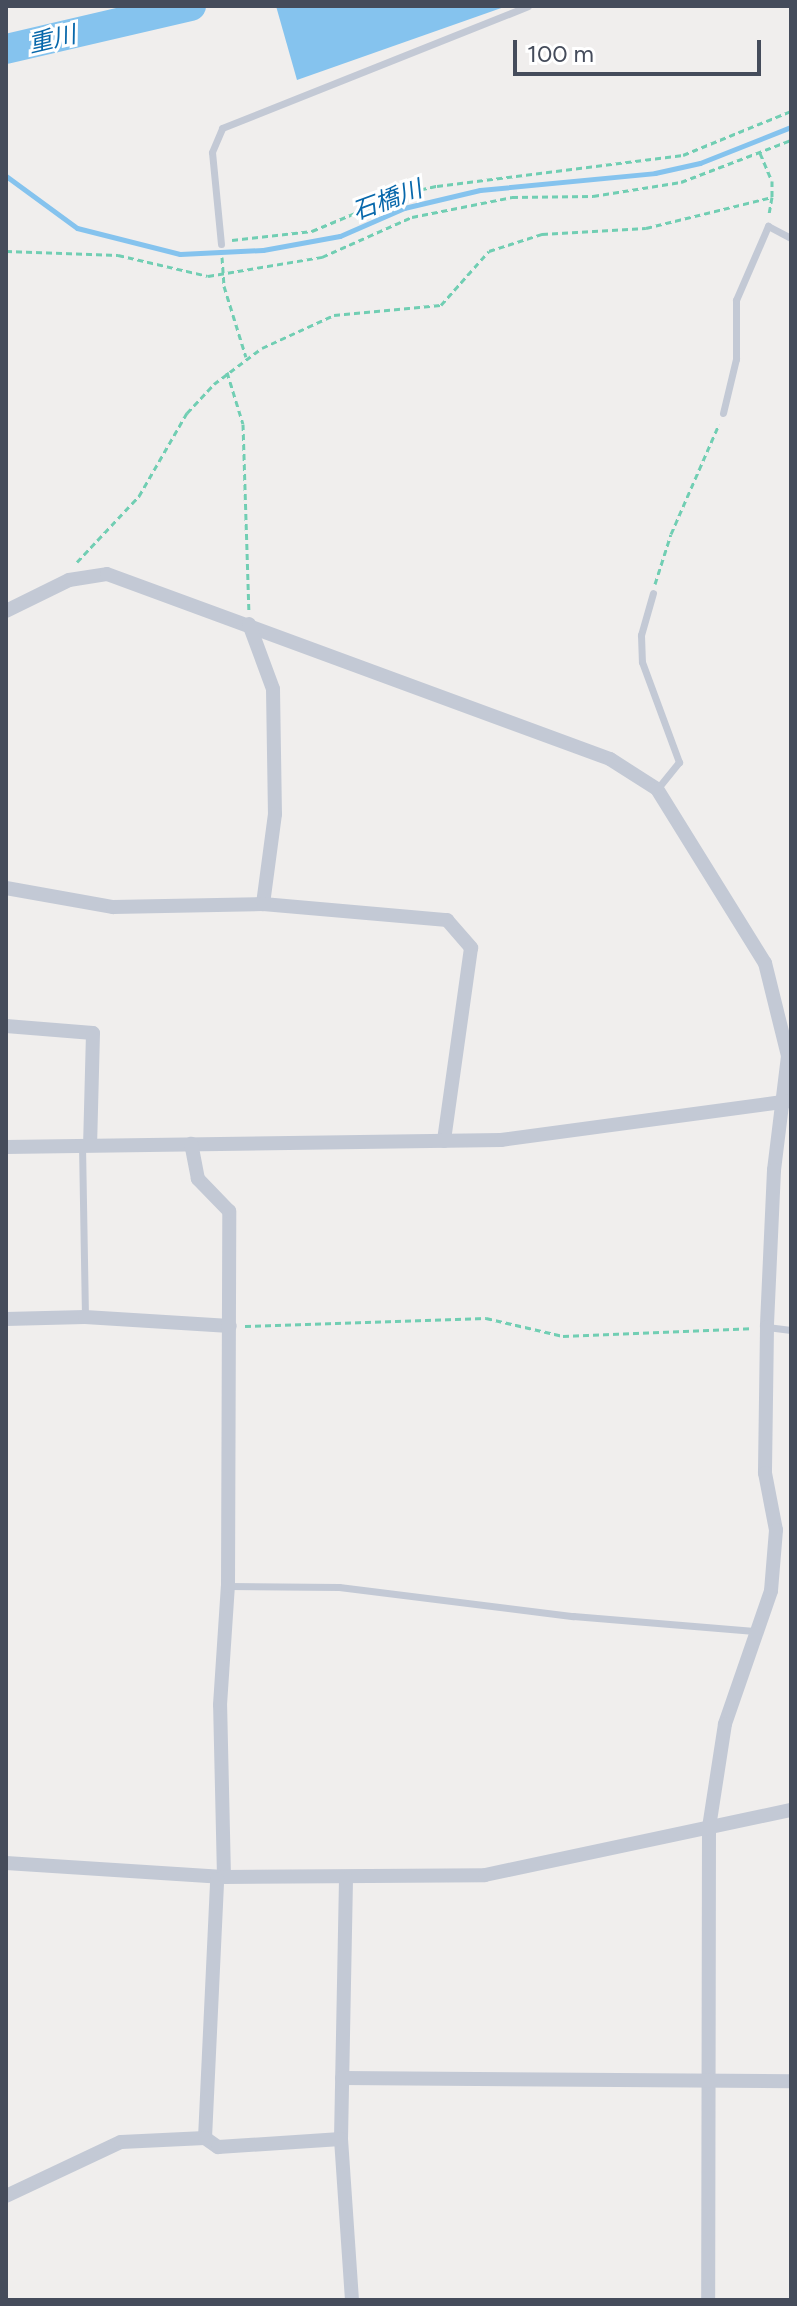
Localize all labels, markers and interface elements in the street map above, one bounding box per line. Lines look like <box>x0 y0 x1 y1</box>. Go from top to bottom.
water label: 重川 <box>25 20 79 58</box>
scale bar <box>517 24 765 74</box>
text: 100 m <box>527 39 594 68</box>
water label: 石橋川 <box>348 174 426 226</box>

